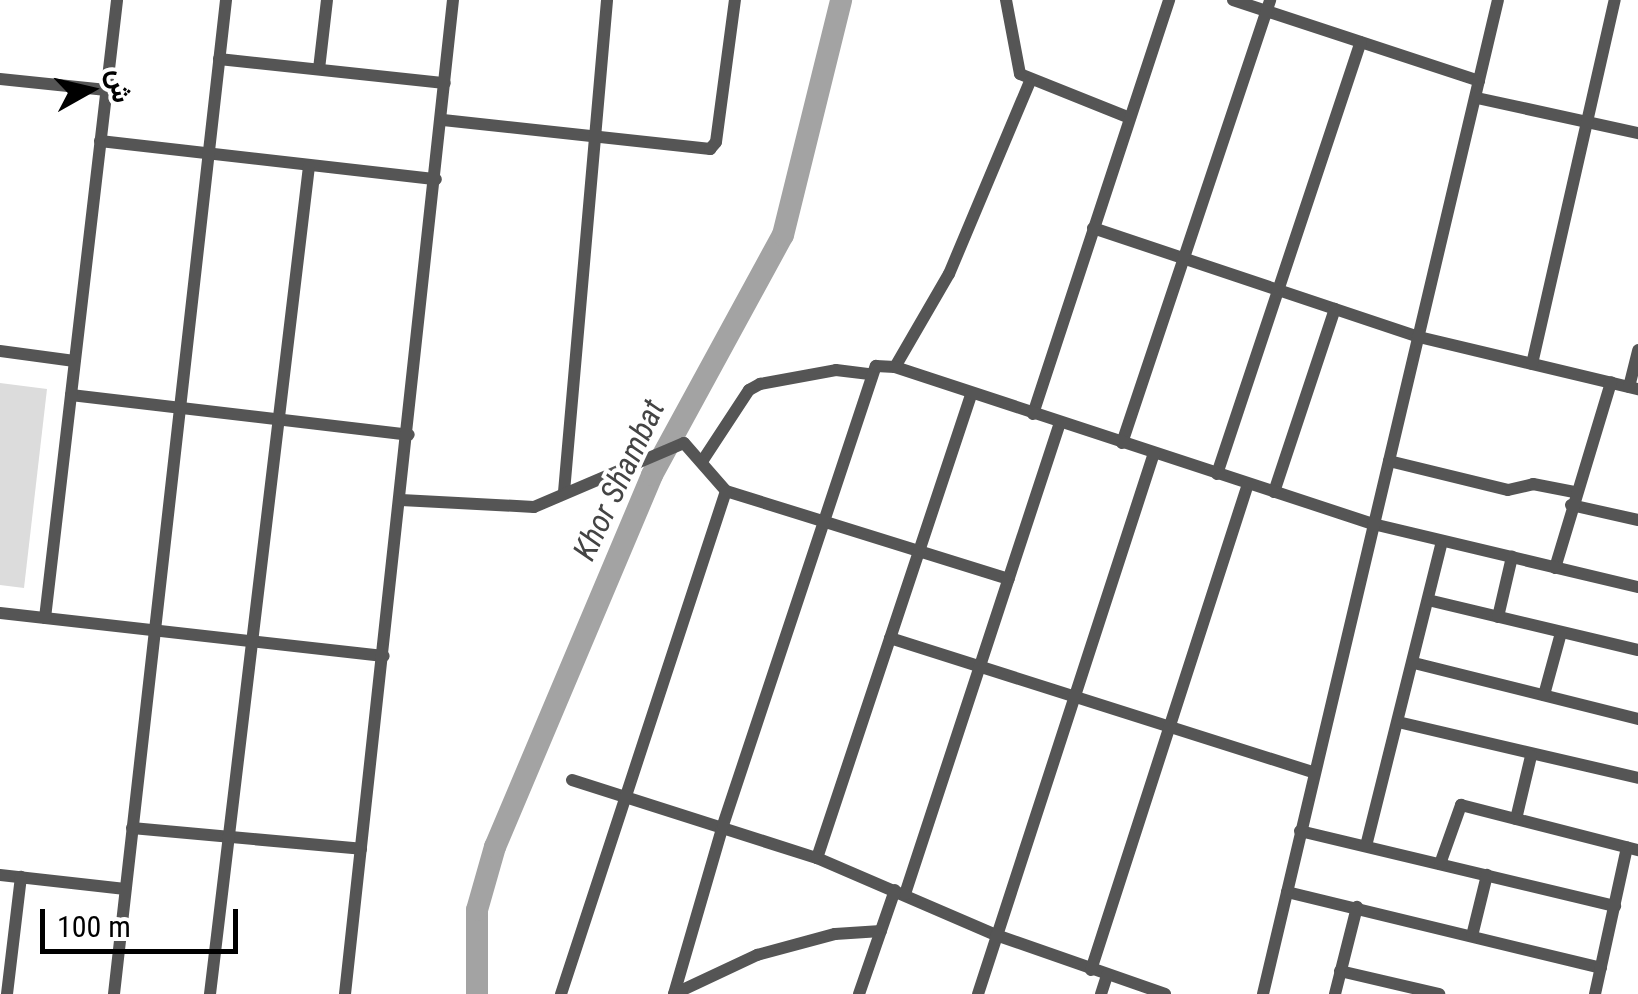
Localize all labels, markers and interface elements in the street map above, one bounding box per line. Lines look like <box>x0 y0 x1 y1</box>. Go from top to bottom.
north arrow <box>40 40 140 140</box>
text: ش <box>102 67 139 105</box>
water label: Khor Shambat <box>565 394 673 566</box>
scale bar <box>45 889 242 951</box>
text: 100 m <box>57 909 131 944</box>

